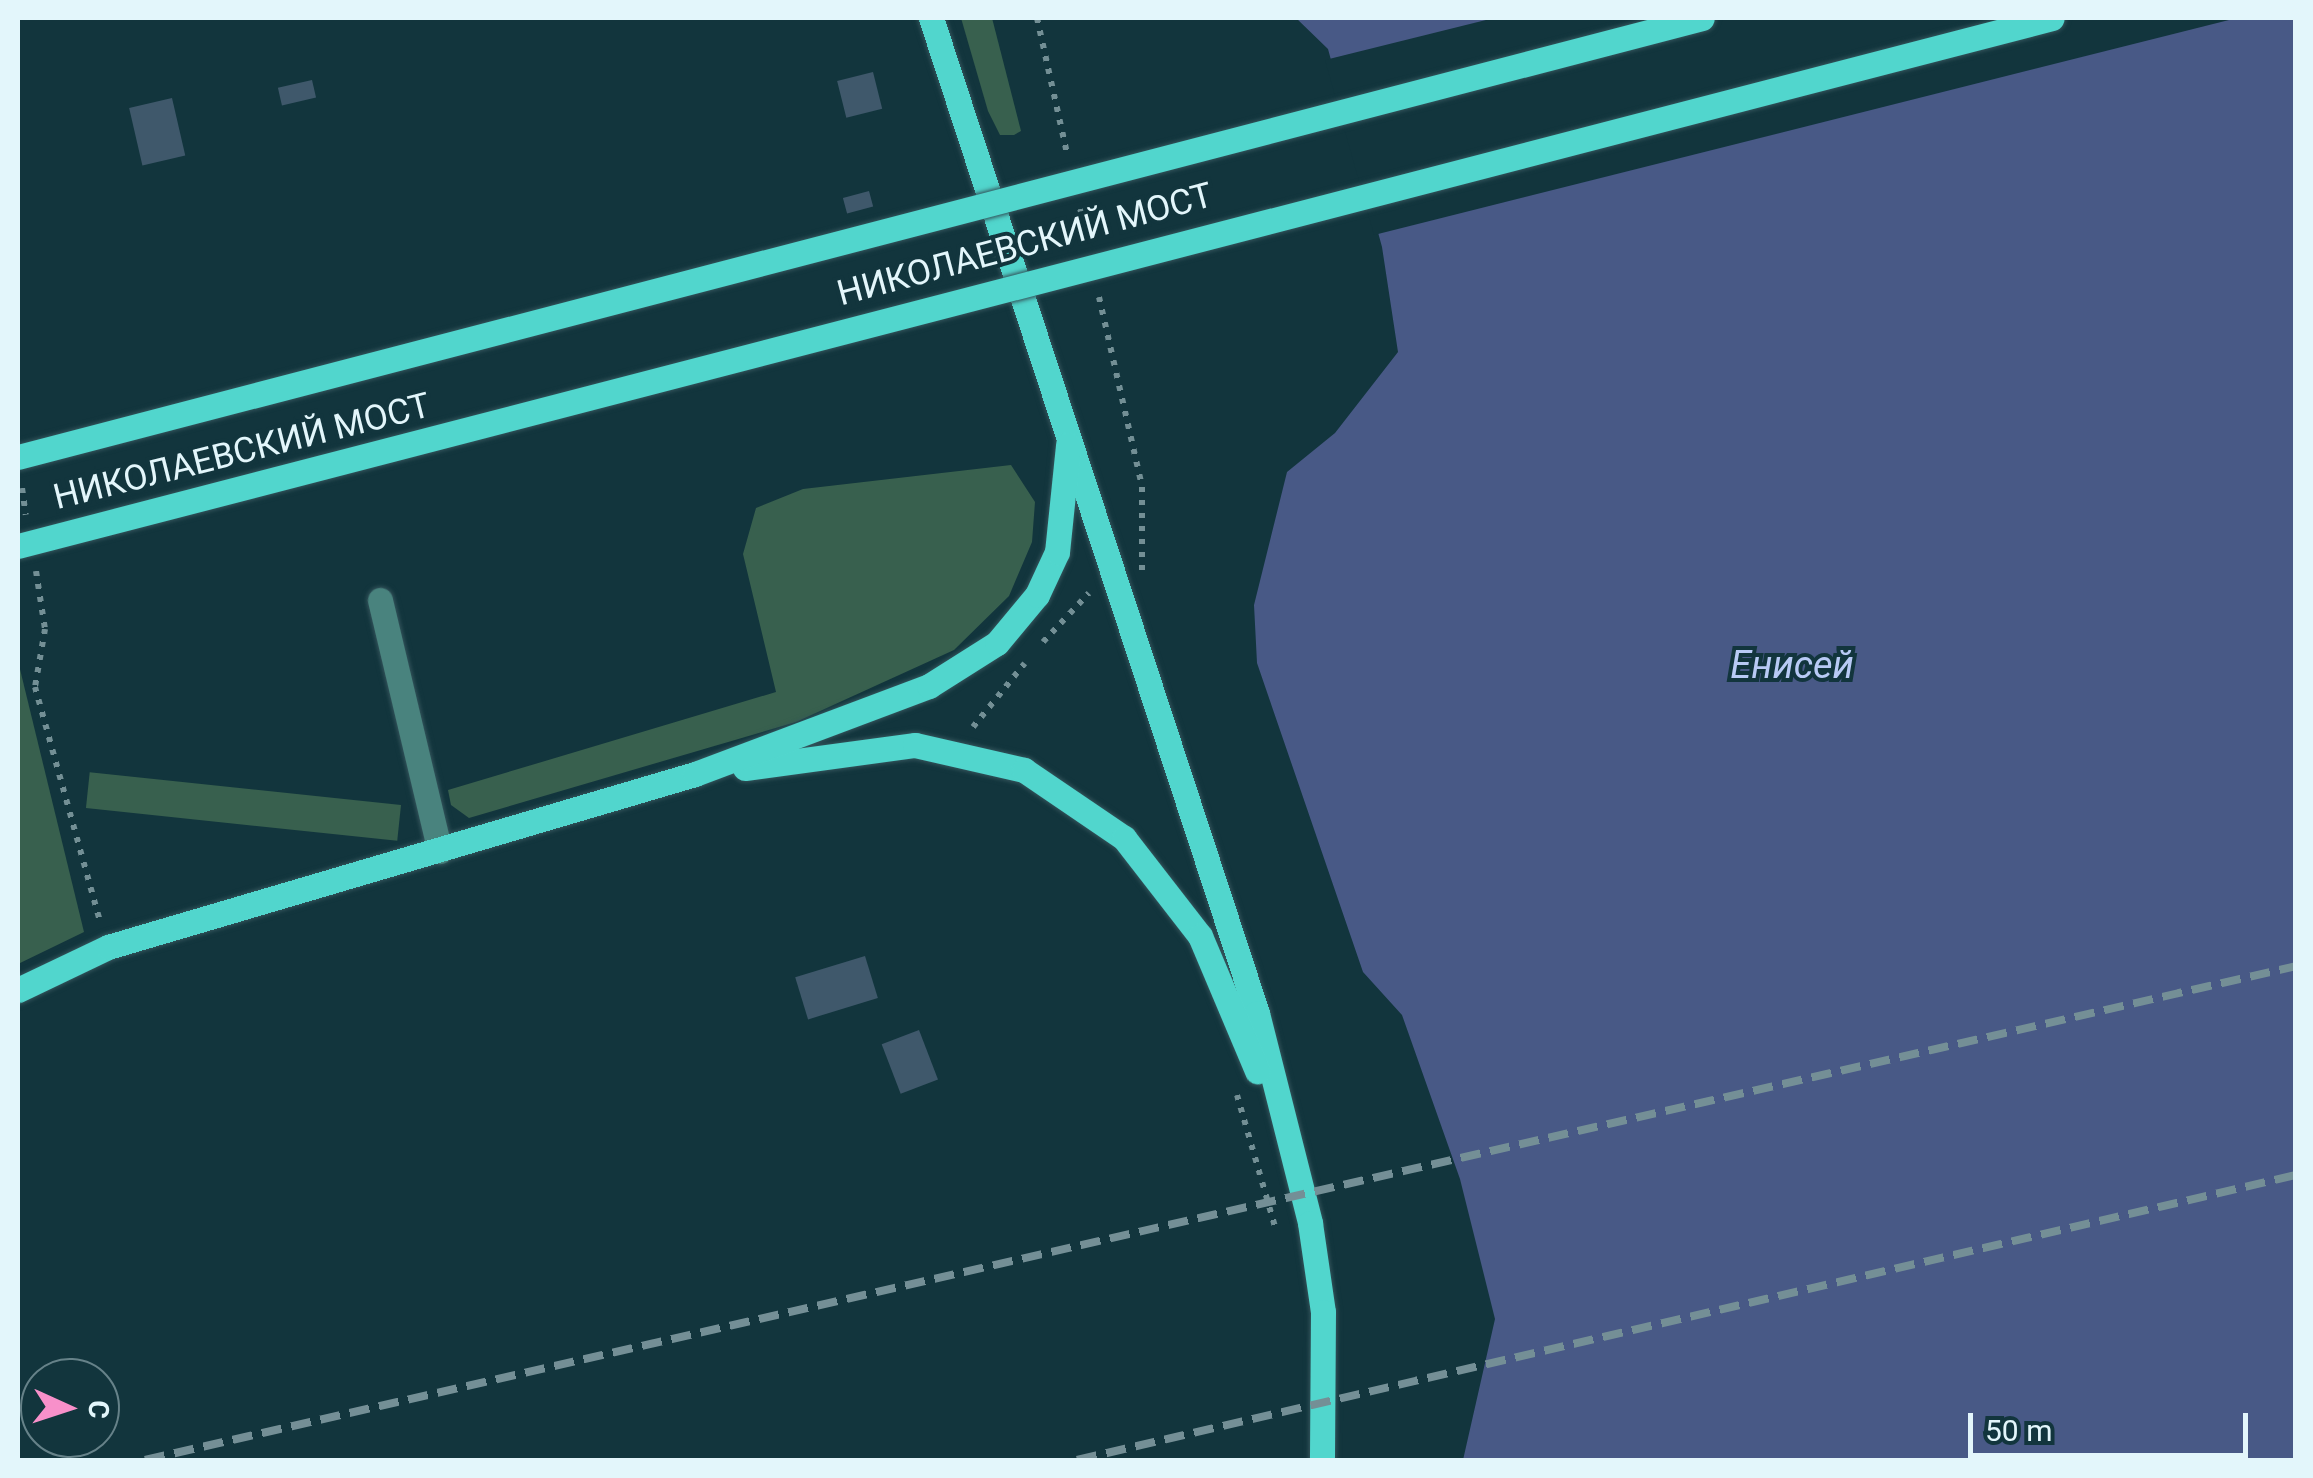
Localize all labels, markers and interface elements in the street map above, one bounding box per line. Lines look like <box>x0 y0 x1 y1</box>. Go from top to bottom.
street label: НИКОЛАЕВСКИЙ МОСТ <box>833 175 1217 315</box>
street label: НИКОЛАЕВСКИЙ МОСТ <box>49 385 435 519</box>
water label: Енисей <box>1730 643 1854 689</box>
north arrow <box>20 1358 120 1458</box>
scale bar <box>1973 1393 2253 1455</box>
text: С <box>82 1399 115 1419</box>
text: 50 m <box>1985 1413 2052 1448</box>

